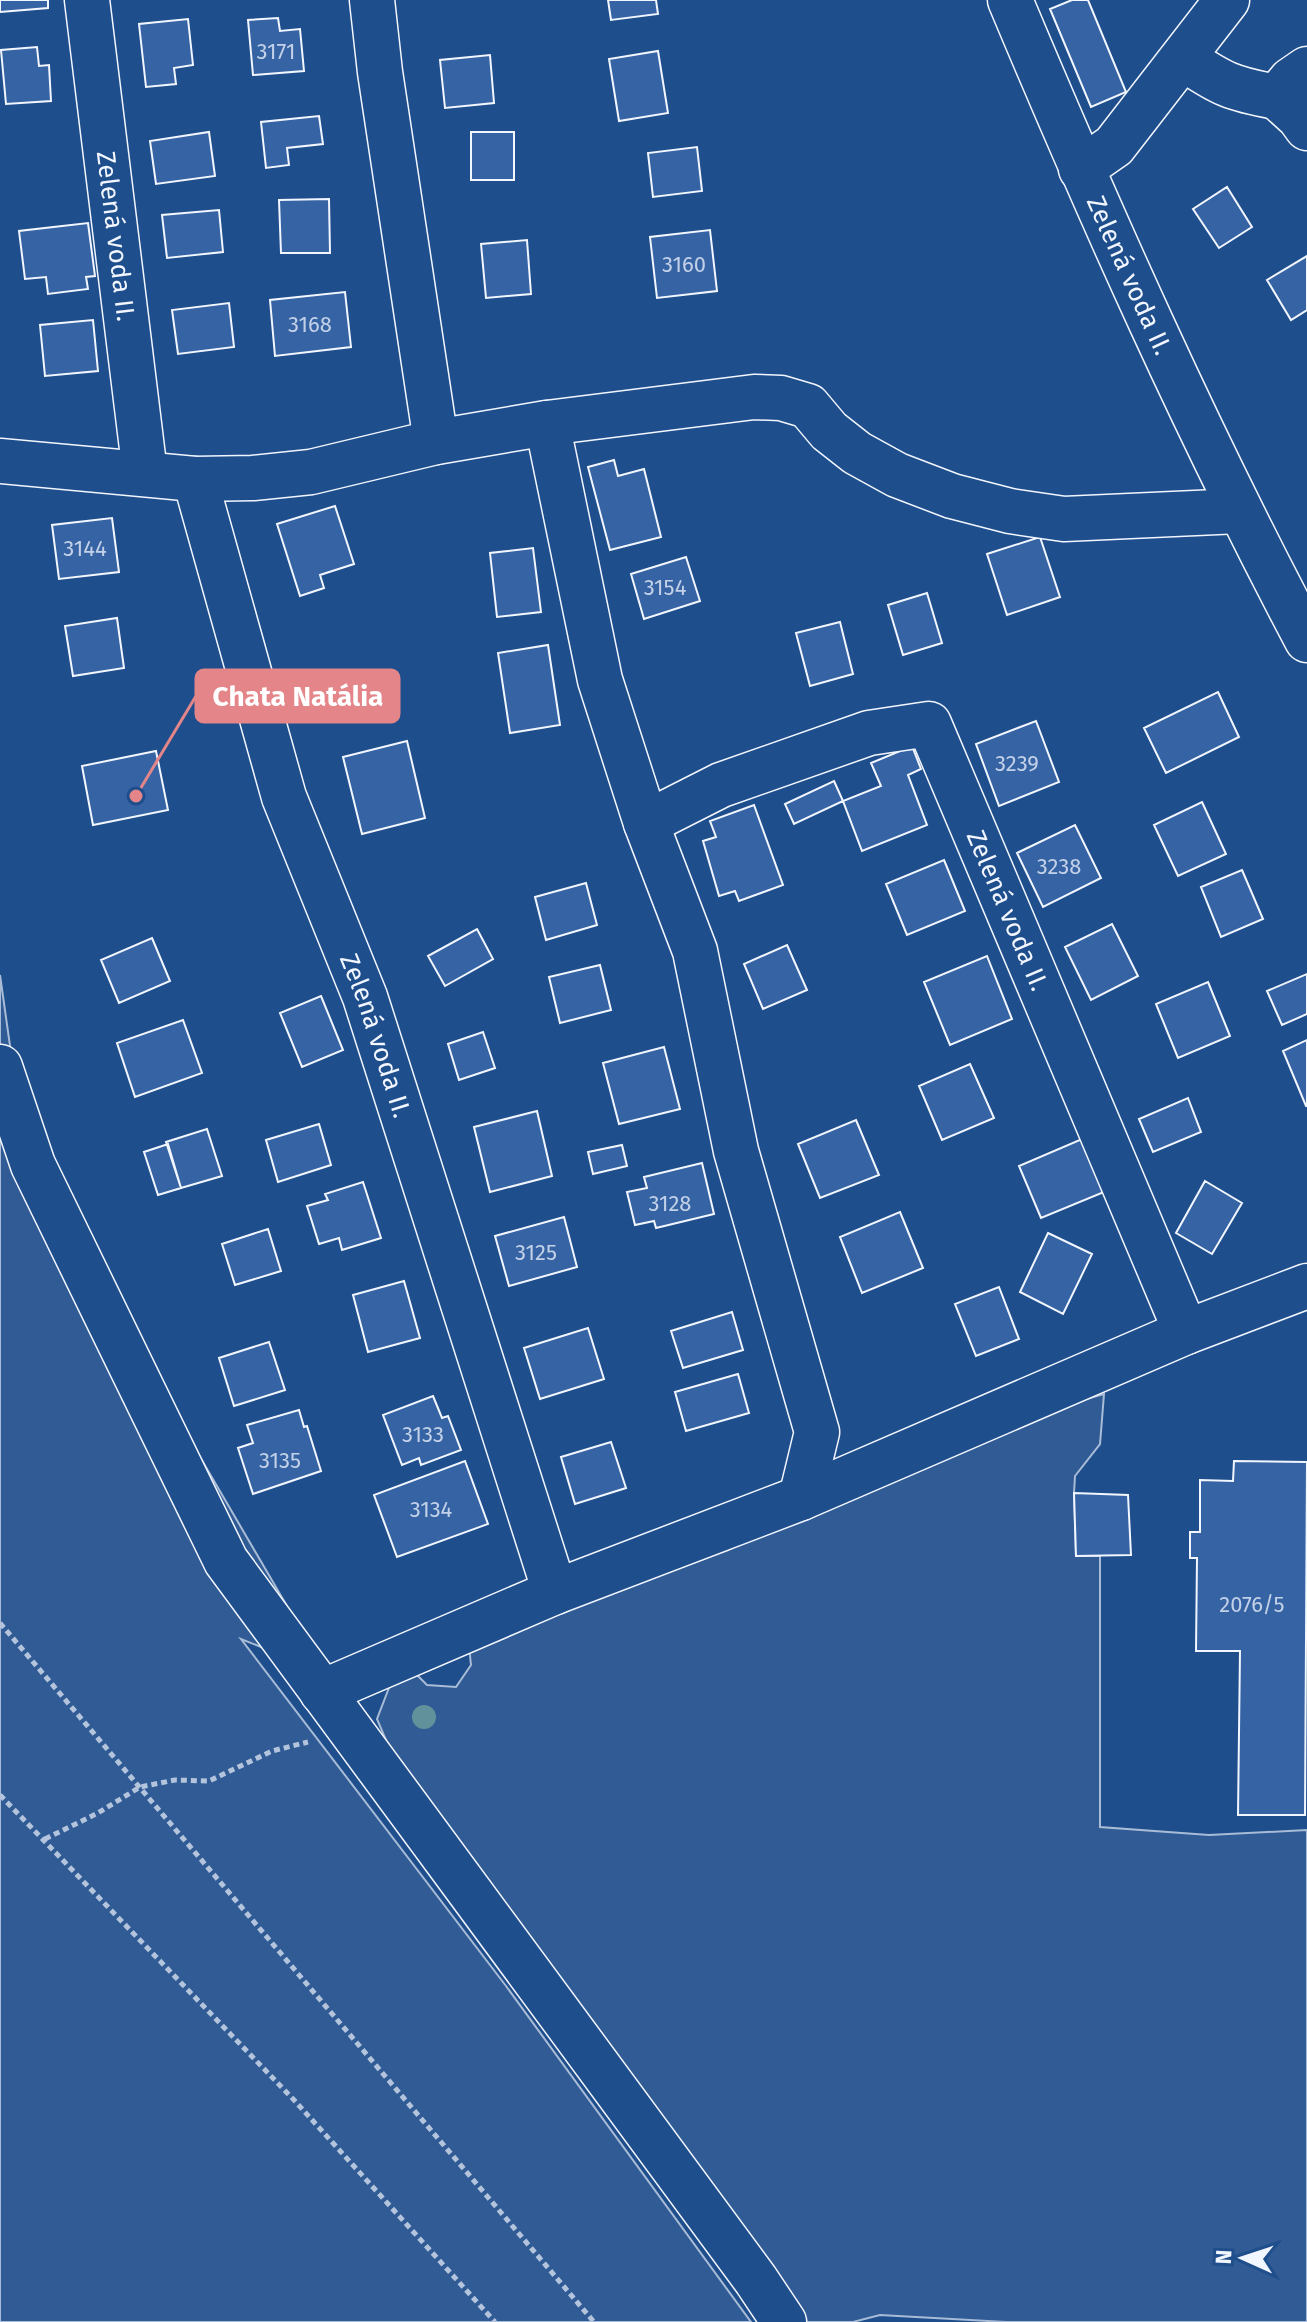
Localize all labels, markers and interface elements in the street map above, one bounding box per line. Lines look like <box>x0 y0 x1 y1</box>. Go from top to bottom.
house number: 3171 <box>257 38 295 65</box>
street label: Zelená voda II. <box>90 149 142 323</box>
street label: Zelená voda II. <box>1080 191 1179 360</box>
house number: 3160 <box>662 251 706 278</box>
house number: 3168 <box>288 311 332 338</box>
house number: 3144 <box>63 535 107 562</box>
house number: 3154 <box>644 574 687 601</box>
callout: Chata Natália <box>196 670 399 722</box>
text: Chata Natália <box>213 680 383 713</box>
house number: 3239 <box>995 750 1039 777</box>
street label: Zelená voda II. <box>960 826 1055 995</box>
house number: 3238 <box>1037 853 1081 880</box>
street label: Zelená voda II. <box>334 949 418 1121</box>
house number: 3128 <box>649 1190 691 1217</box>
house number: 3125 <box>515 1239 557 1266</box>
house number: 3133 <box>402 1421 444 1448</box>
house number: 3135 <box>259 1447 301 1474</box>
house number: 3134 <box>410 1496 453 1523</box>
house number: 2076/5 <box>1219 1591 1285 1618</box>
north arrow <box>1203 2218 1283 2298</box>
text: N <box>1210 2249 1237 2265</box>

